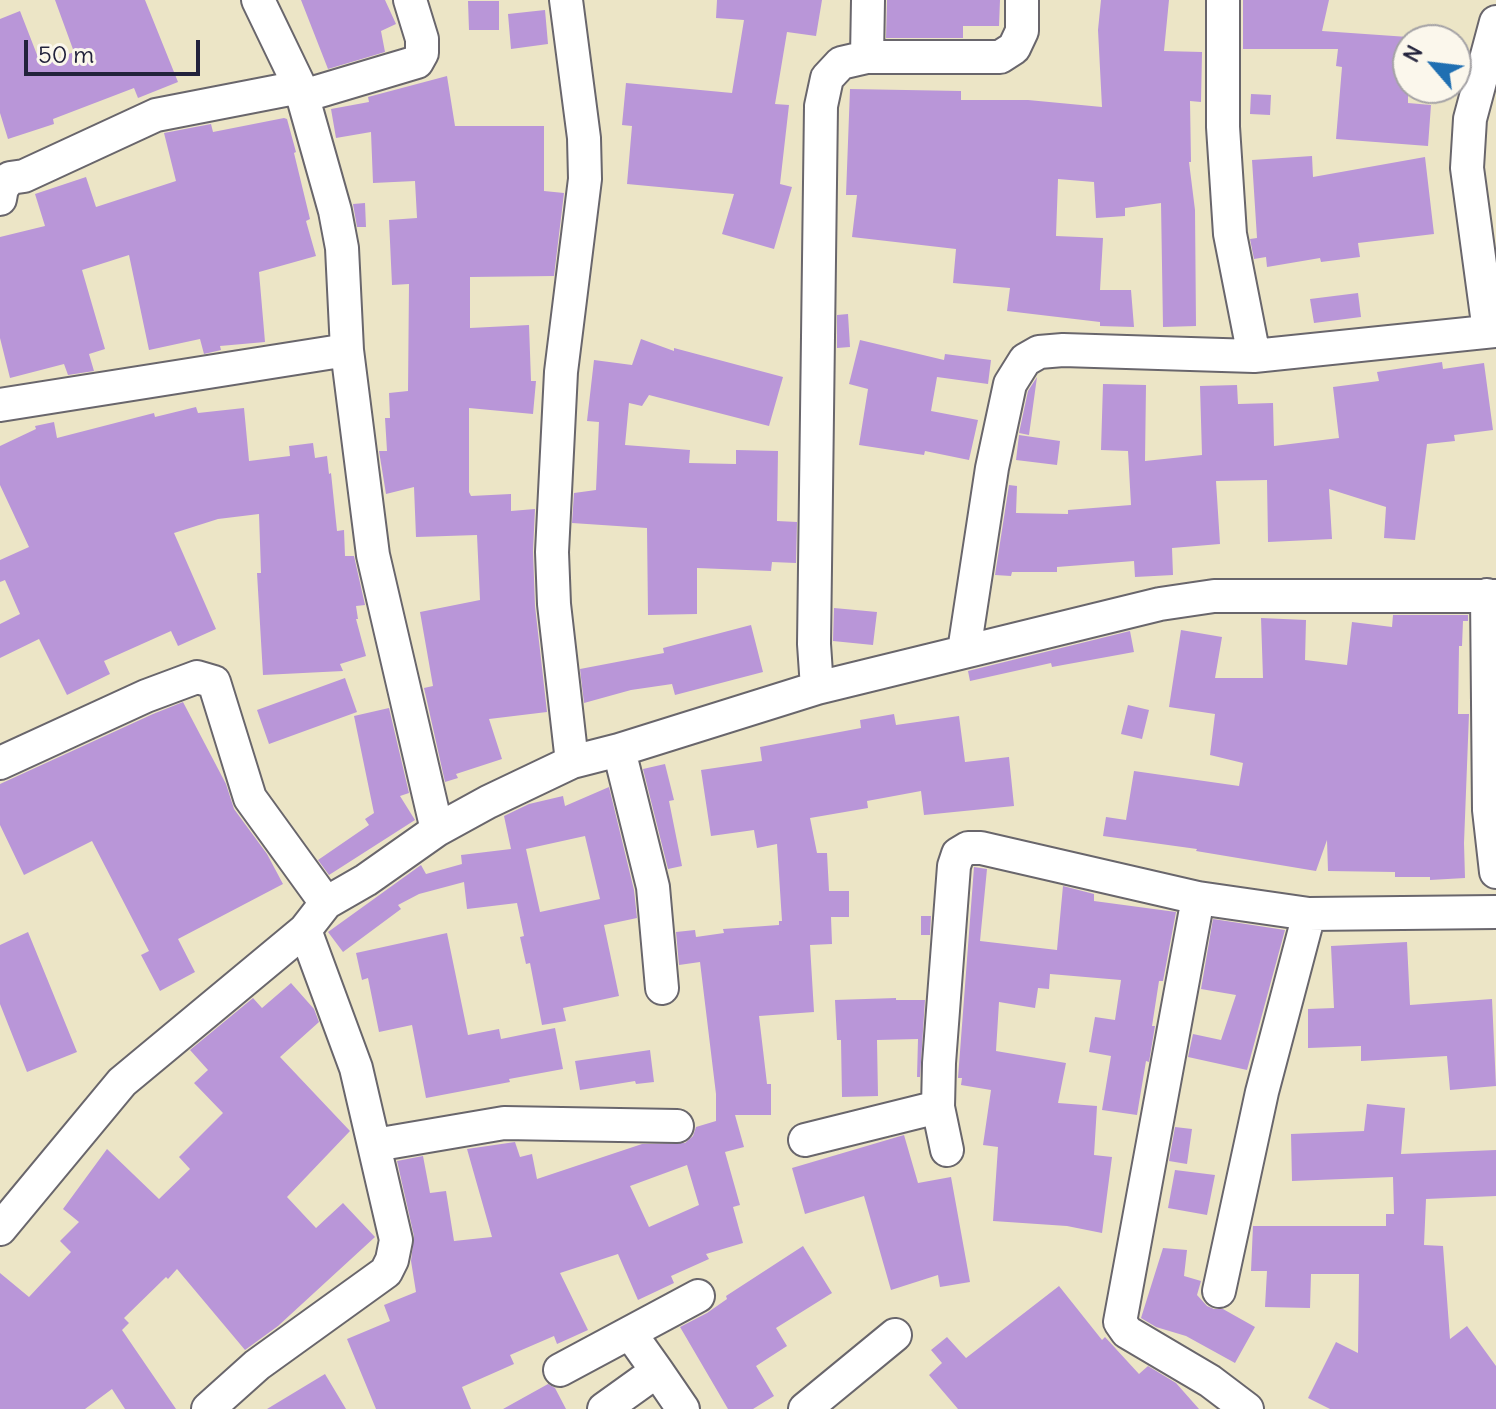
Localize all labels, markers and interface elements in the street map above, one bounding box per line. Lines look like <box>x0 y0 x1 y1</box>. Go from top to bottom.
scale bar <box>28 24 204 74</box>
north arrow <box>1392 24 1472 104</box>
text: 50 m <box>38 39 94 69</box>
text: N <box>1397 40 1429 67</box>

